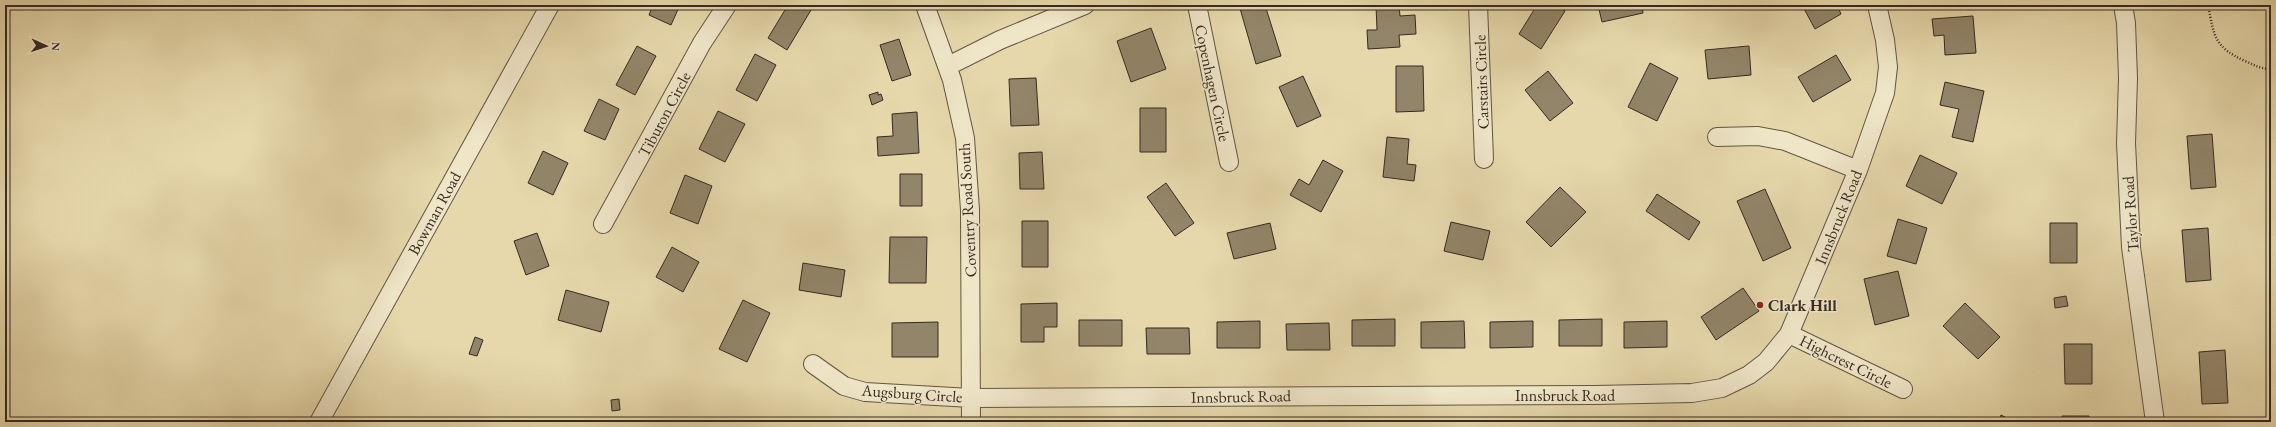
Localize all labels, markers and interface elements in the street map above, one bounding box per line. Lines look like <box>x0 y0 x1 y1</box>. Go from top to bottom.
street label: Copenhagen Circle <box>1190 23 1235 143</box>
north arrow <box>26 26 66 66</box>
street label: Carstairs Circle <box>1469 34 1494 130</box>
text: N <box>49 42 63 51</box>
street label: Tiburon Circle <box>633 68 696 160</box>
street label: Coventry Road South <box>953 142 982 278</box>
street label: Innsbruck Road <box>1810 166 1867 268</box>
street label: Bowman Road <box>403 167 466 259</box>
street label: Taylor Road <box>2117 174 2144 253</box>
place label: Clark Hill <box>1768 295 1837 316</box>
marker: Clark Hill <box>1755 300 1765 310</box>
street label: Highcrest Circle <box>1796 330 1896 393</box>
street label: Augsburg Circle <box>860 379 963 407</box>
street label: Innsbruck Road <box>1191 385 1292 408</box>
street label: Innsbruck Road <box>1515 385 1616 406</box>

